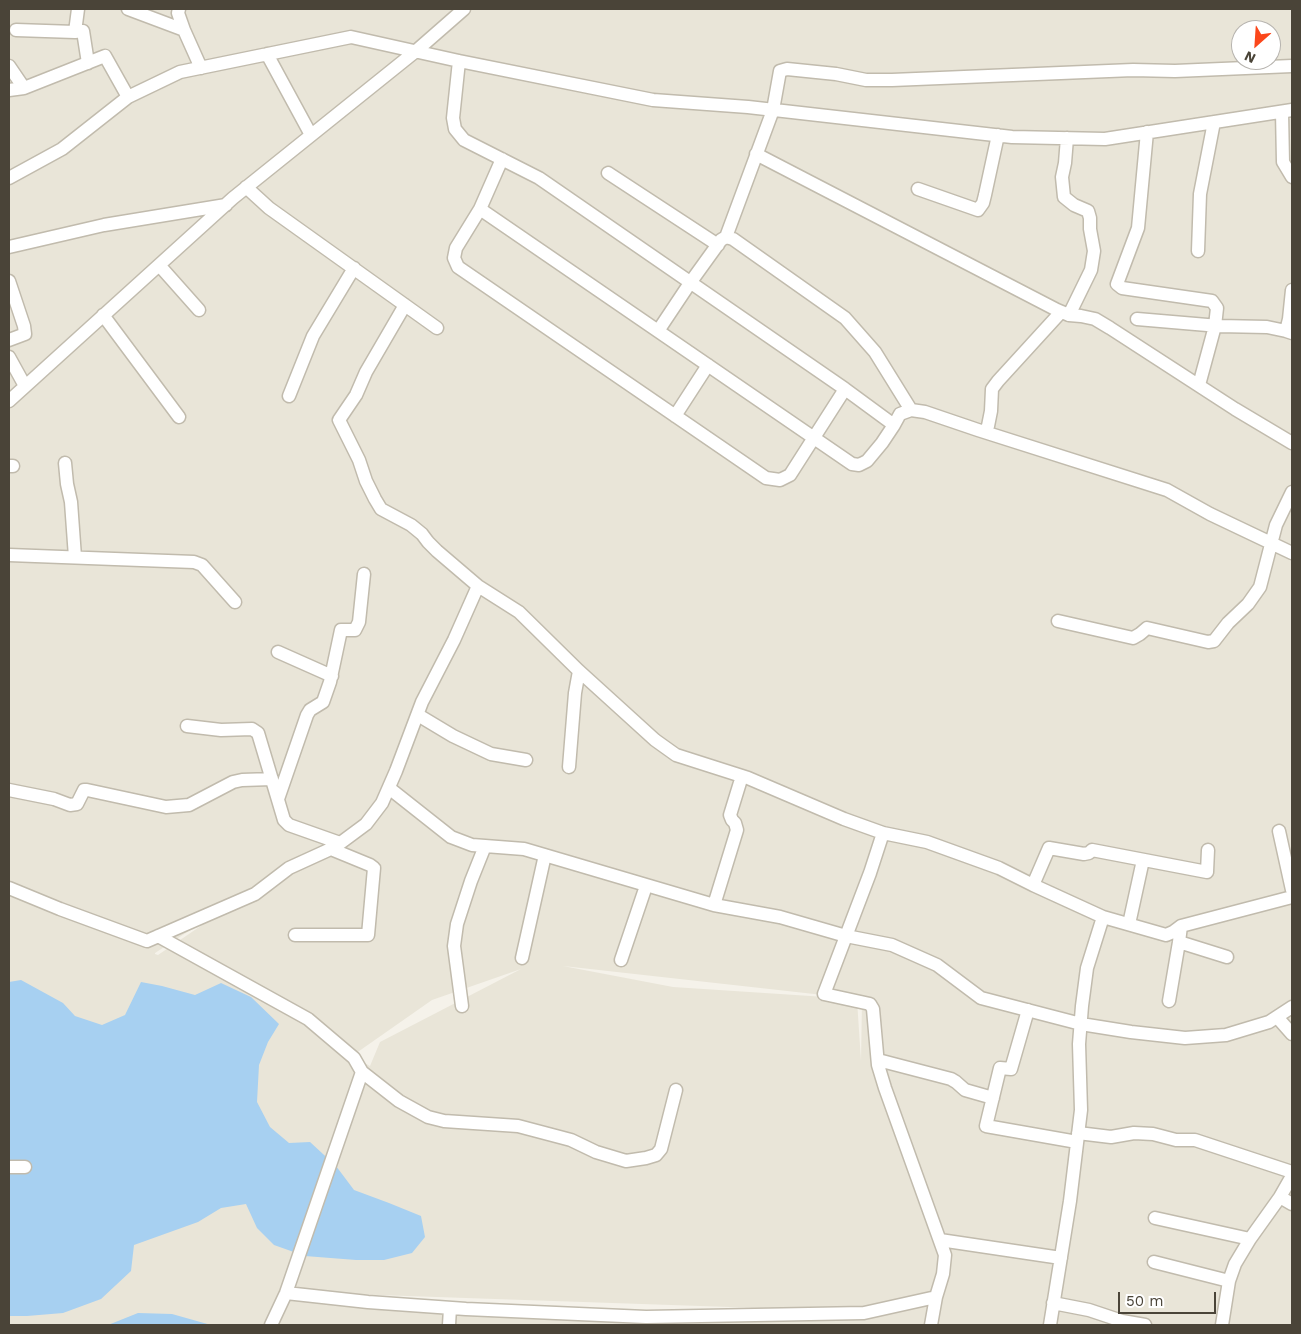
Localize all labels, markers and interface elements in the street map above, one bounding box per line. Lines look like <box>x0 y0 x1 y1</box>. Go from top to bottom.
north arrow <box>1231 20 1281 70</box>
text: N <box>1242 48 1258 67</box>
scale bar <box>1121 1282 1218 1314</box>
text: 50 m <box>1126 1292 1163 1310</box>

